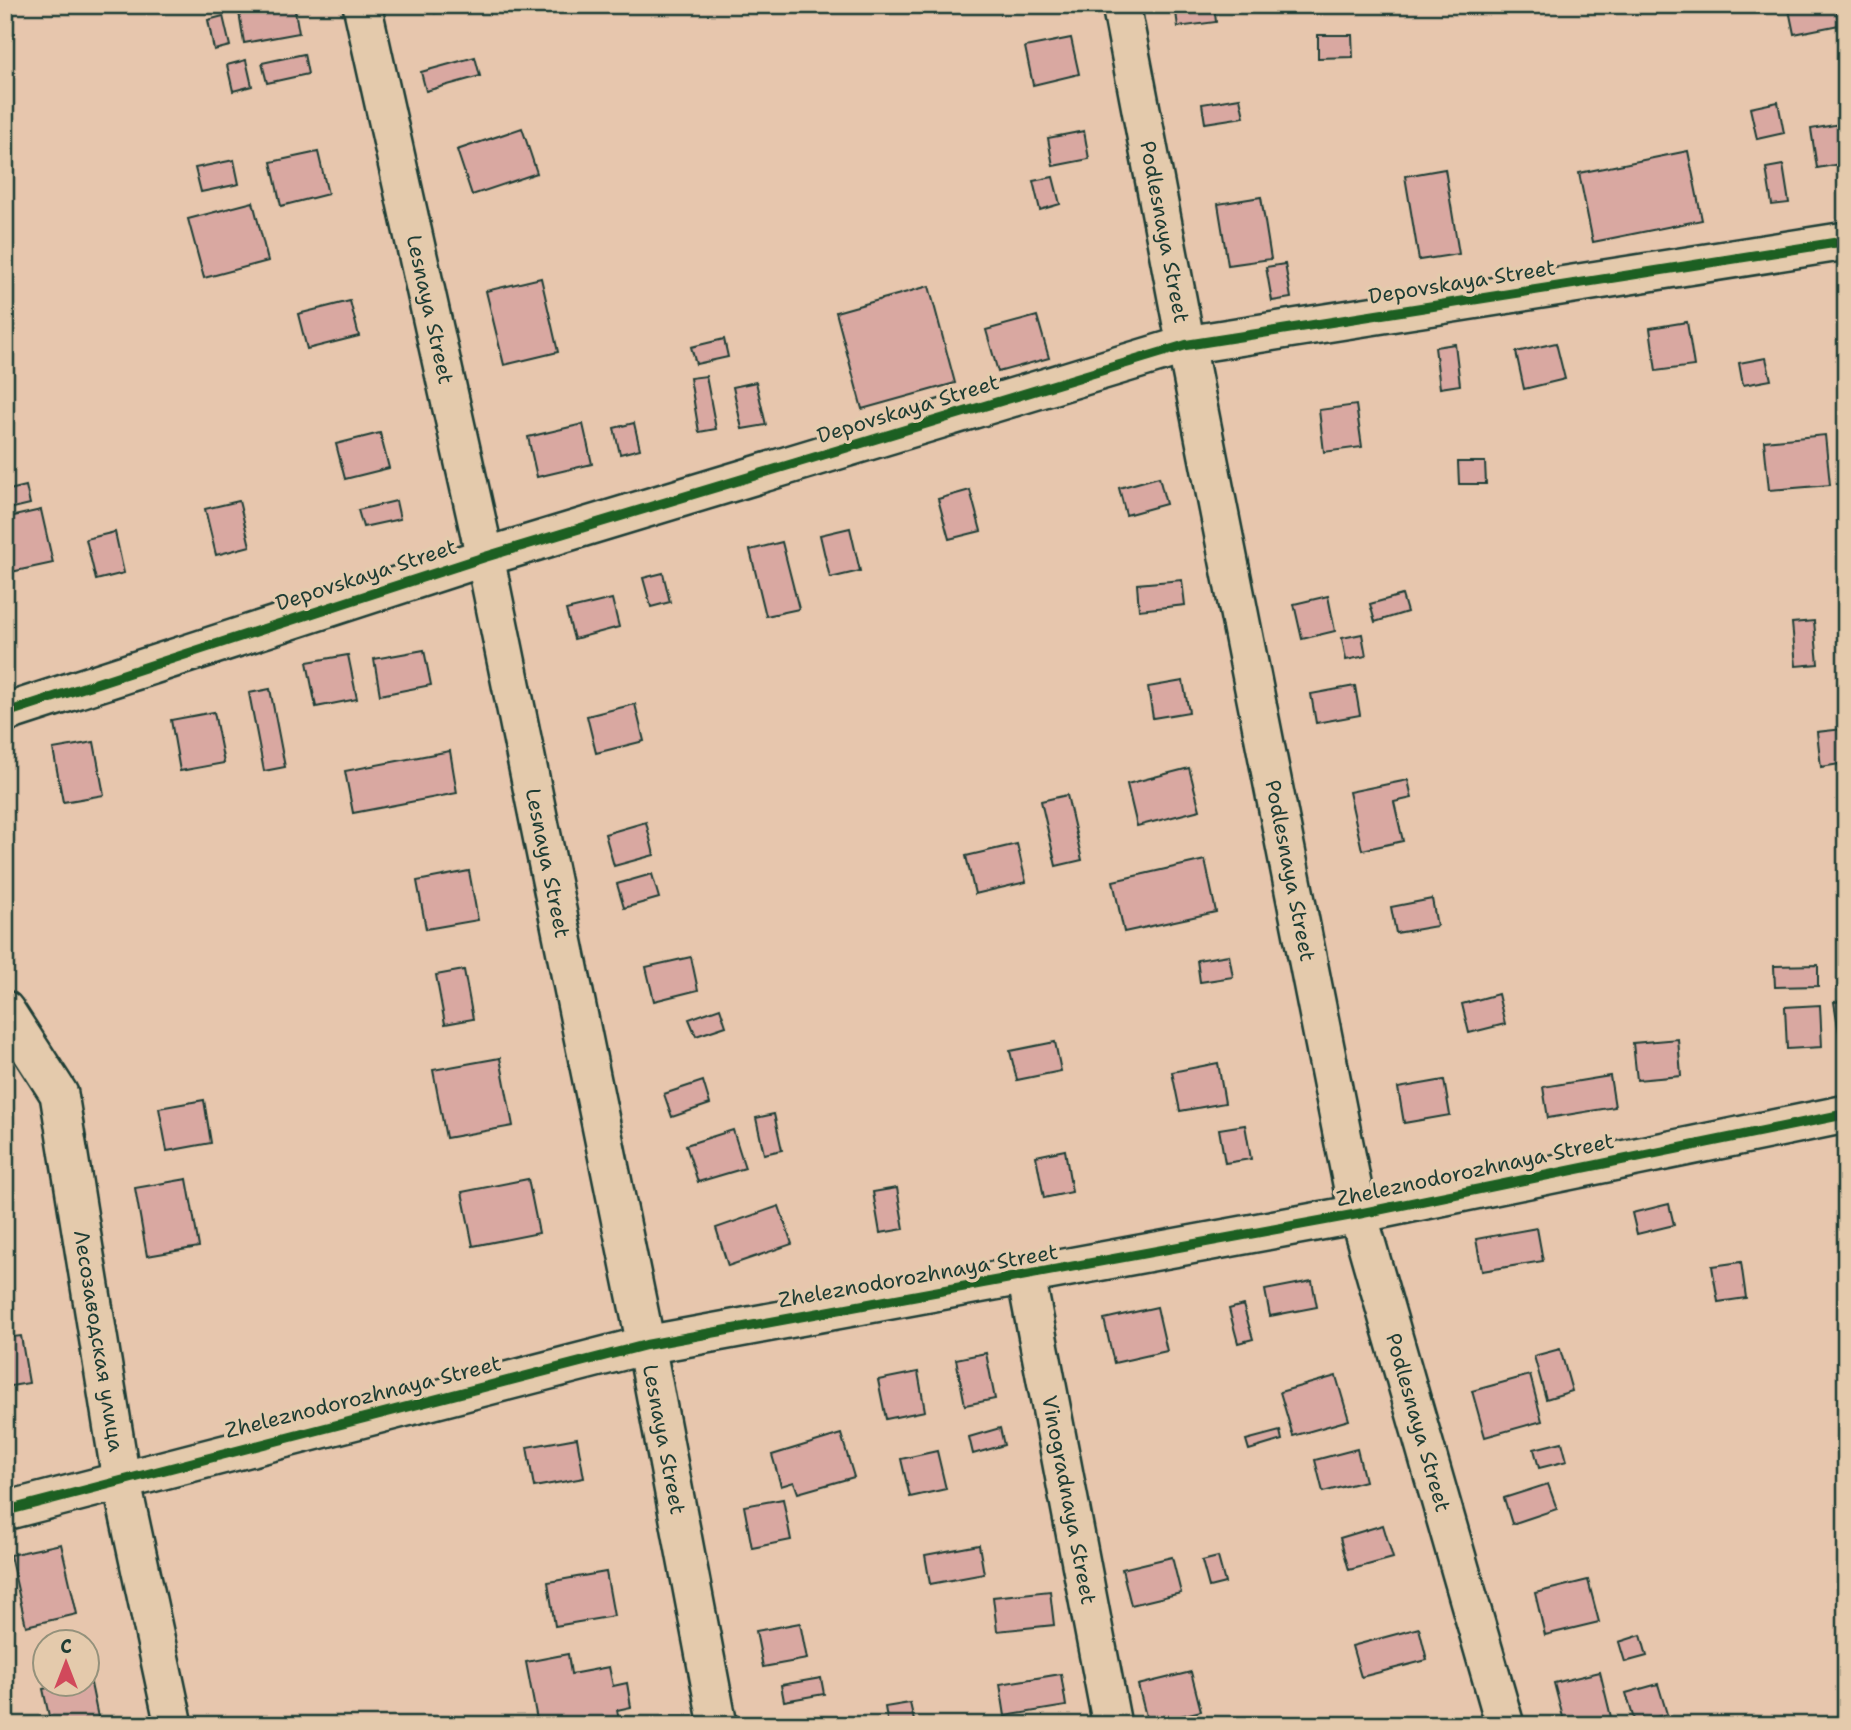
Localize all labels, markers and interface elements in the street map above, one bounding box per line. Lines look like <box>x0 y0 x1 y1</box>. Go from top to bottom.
street label: Podlesnaya Street <box>1133 139 1195 325</box>
street label: Lesnaya Street <box>400 232 460 387</box>
street label: Depovskaya Street <box>1367 253 1557 311</box>
street label: Depovskaya Street <box>814 368 1002 450</box>
street label: Depovskaya Street <box>272 533 460 617</box>
street label: Podlesnaya Street <box>1258 777 1322 964</box>
street label: Lesnaya Street <box>519 786 577 941</box>
street label: Zheleznodorozhnaya Street <box>1334 1127 1616 1213</box>
street label: Лесозаводская улица <box>67 1228 130 1454</box>
street label: Zheleznodorozhnaya Street <box>776 1238 1060 1314</box>
street label: Podlesnaya Street <box>1379 1330 1457 1515</box>
street label: Zheleznodorozhnaya Street <box>222 1349 504 1445</box>
street label: Lesnaya Street <box>636 1362 692 1517</box>
street label: Vinogradnaya Street <box>1035 1393 1103 1607</box>
north arrow <box>32 1628 102 1698</box>
text: С <box>60 1634 72 1659</box>

